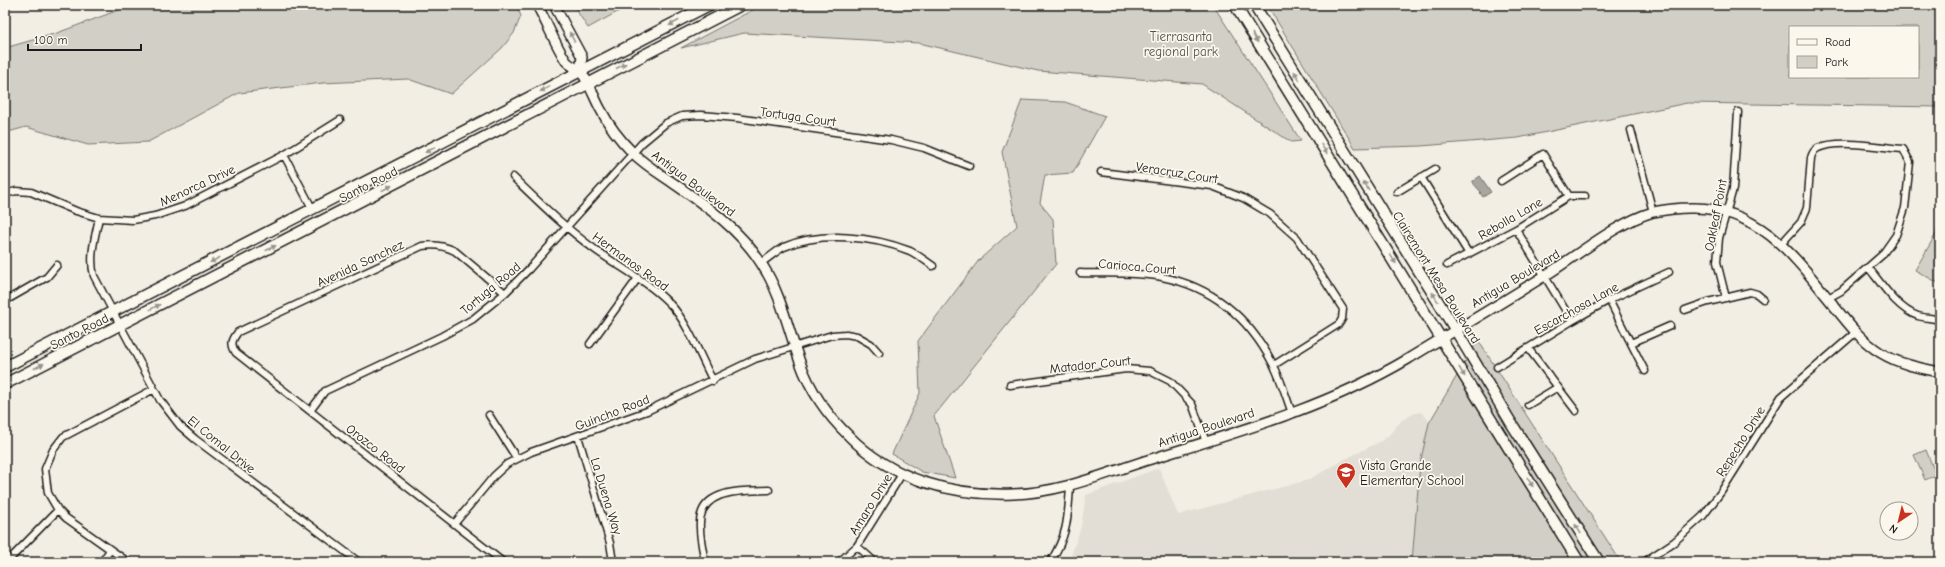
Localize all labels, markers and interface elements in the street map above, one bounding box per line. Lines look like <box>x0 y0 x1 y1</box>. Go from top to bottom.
one-way arrow <box>668 20 680 26</box>
scale bar <box>28 26 141 52</box>
legend <box>1789 26 1919 78</box>
park label: Tierrasanta regional park <box>1144 29 1219 59</box>
one-way arrow <box>568 32 575 43</box>
one-way arrow <box>1252 32 1259 44</box>
text: 100 m <box>34 33 67 47</box>
text: Road <box>1825 35 1851 49</box>
text: Park <box>1825 55 1848 69</box>
one-way arrow <box>616 63 627 69</box>
one-way arrow <box>1294 70 1301 82</box>
one-way arrow <box>539 86 551 93</box>
street label: Tortuga Court <box>759 104 838 129</box>
one-way arrow <box>1320 144 1328 154</box>
one-way arrow <box>424 147 436 153</box>
street label: Antigua Boulevard <box>649 147 738 220</box>
street label: Veracruz Court <box>1135 159 1220 187</box>
street label: Menorca Drive <box>157 161 238 209</box>
street label: Santo Road <box>336 163 400 206</box>
street label: Oakleaf Point <box>1701 177 1730 252</box>
one-way arrow <box>1362 181 1370 191</box>
one-way arrow <box>381 185 393 192</box>
street label: Rebolla Lane <box>1476 194 1545 243</box>
street label: Clairemont Mesa Boulevard <box>1390 208 1484 346</box>
street label: Hermanos Road <box>590 229 672 294</box>
street label: Avenida Sanchez <box>315 237 406 290</box>
one-way arrow <box>265 244 277 251</box>
street label: Antigua Boulevard <box>1468 246 1562 311</box>
one-way arrow <box>1389 253 1396 265</box>
street label: Carioca Court <box>1098 256 1177 277</box>
one-way arrow <box>209 257 220 263</box>
street label: Tortuga Road <box>457 259 523 318</box>
street label: Escarchosa Lane <box>1531 279 1621 338</box>
one-way arrow <box>1431 291 1438 302</box>
one-way arrow <box>149 303 161 310</box>
street label: Santo Road <box>47 310 111 353</box>
street label: Matador Court <box>1049 353 1133 376</box>
one-way arrow <box>34 363 45 369</box>
one-way arrow <box>1458 367 1466 377</box>
street label: Guincho Road <box>573 391 652 434</box>
street label: Repecho Drive <box>1713 403 1768 479</box>
street label: Antigua Boulevard <box>1156 405 1256 450</box>
street label: El Comal Drive <box>185 413 259 476</box>
street label: Orozco Road <box>343 421 408 476</box>
street label: La Duena Way <box>588 456 625 537</box>
place label: Vista Grande Elementary School <box>1360 458 1464 488</box>
school or university icon: Vista Grande Elementary School <box>1335 461 1357 489</box>
street label: Amaro Drive <box>846 471 895 538</box>
one-way arrow <box>1526 477 1534 488</box>
north arrow <box>1879 501 1919 541</box>
text: N <box>1887 521 1900 536</box>
one-way arrow <box>1575 523 1582 535</box>

